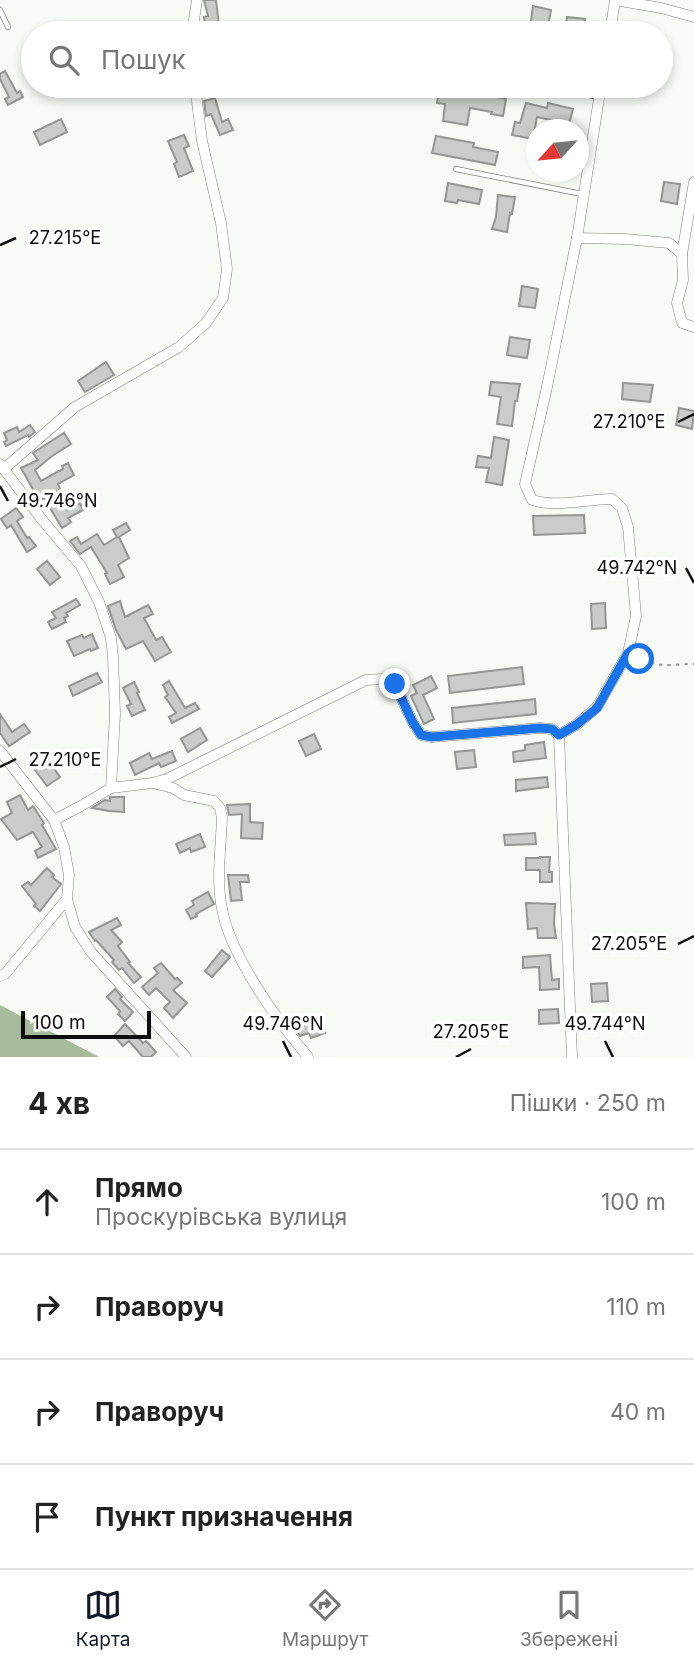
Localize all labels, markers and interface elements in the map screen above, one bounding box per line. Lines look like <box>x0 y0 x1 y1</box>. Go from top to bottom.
search box <box>21 21 673 98</box>
icon: search <box>45 41 83 79</box>
text: Пошук <box>101 44 186 75</box>
north arrow <box>526 119 589 182</box>
text: 27.215°E <box>29 227 101 248</box>
text: 27.210°E <box>593 411 665 432</box>
text: 49.746°N <box>17 490 97 511</box>
text: 49.742°N <box>597 557 677 578</box>
route start <box>623 643 654 674</box>
route end <box>379 668 410 699</box>
text: 27.210°E <box>29 749 101 770</box>
text: 27.205°E <box>591 933 667 954</box>
scale bar <box>21 1008 150 1040</box>
text: 100 m <box>32 1011 86 1034</box>
text: 49.746°N <box>243 1013 323 1034</box>
text: 49.744°N <box>564 1013 646 1034</box>
text: 27.205°E <box>433 1021 509 1042</box>
text: 4 хв <box>28 1085 90 1121</box>
text: Пішки · 250 m <box>510 1089 666 1117</box>
text: Прямо <box>95 1172 183 1203</box>
icon: ahead <box>28 1183 66 1221</box>
text: 100 m <box>601 1188 666 1216</box>
text: Проскурівська вулиця <box>95 1203 347 1231</box>
icon: right <box>28 1288 66 1326</box>
text: Праворуч <box>95 1291 224 1322</box>
text: 110 m <box>606 1293 666 1321</box>
icon: right <box>28 1393 66 1431</box>
text: Праворуч <box>95 1396 224 1427</box>
text: 40 m <box>610 1398 666 1426</box>
icon: arrive <box>28 1498 66 1536</box>
text: Пункт призначення <box>95 1501 353 1532</box>
tab: Карта <box>76 1586 130 1651</box>
tab: Маршрут <box>282 1586 368 1651</box>
tab: Збережені <box>520 1586 618 1651</box>

